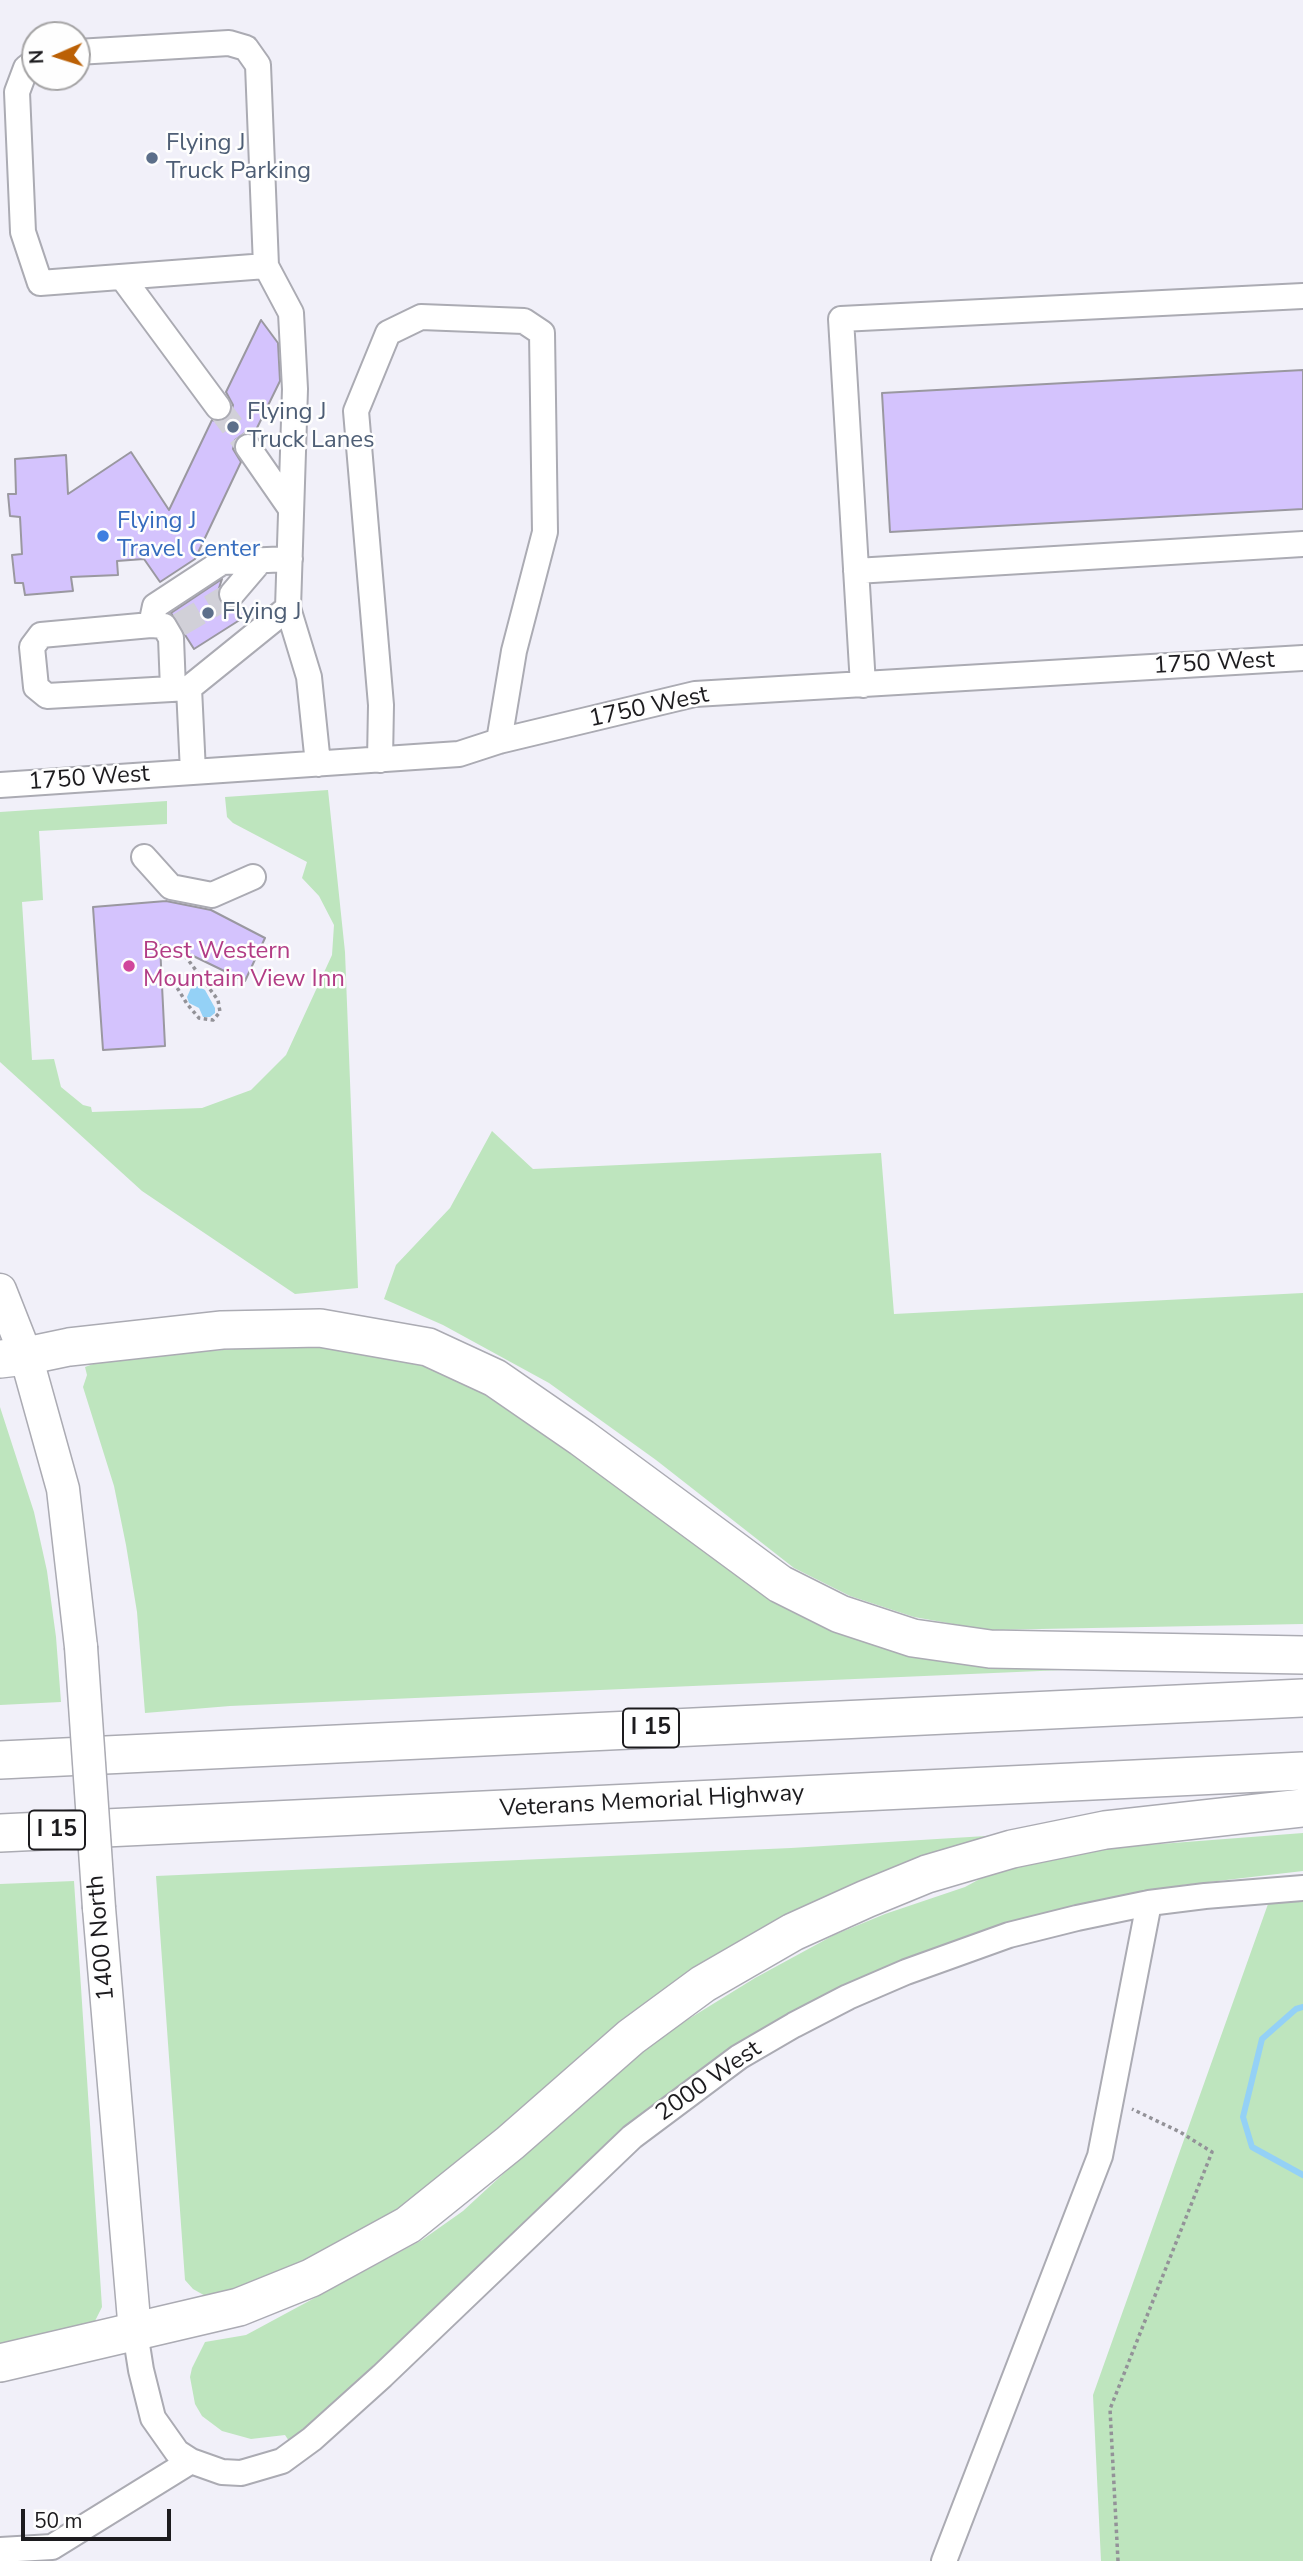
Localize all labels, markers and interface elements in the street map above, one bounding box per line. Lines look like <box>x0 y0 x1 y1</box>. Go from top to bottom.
north arrow <box>21 21 91 91</box>
text: N <box>24 49 50 65</box>
place label: Flying J Truck Parking <box>166 130 311 186</box>
marker: Flying J Truck Parking <box>144 150 160 166</box>
place label: Flying J Truck Lanes <box>247 399 375 455</box>
marker: Flying J Truck Lanes <box>225 419 241 435</box>
place label: Flying J Travel Center <box>117 508 260 564</box>
marker: Flying J Travel Center <box>95 528 111 544</box>
place label: Flying J <box>222 599 302 627</box>
marker: Flying J <box>200 605 216 621</box>
street label: 1750 West <box>1153 646 1275 682</box>
street label: 1750 West <box>587 681 711 735</box>
street label: 1750 West <box>27 760 151 798</box>
place label: Best Western Mountain View Inn <box>143 938 345 994</box>
marker: Best Western Mountain View Inn <box>121 958 137 974</box>
road number: I 15 <box>623 1708 679 1748</box>
street label: Veterans Memorial Highway <box>499 1780 805 1824</box>
road number: I 15 <box>29 1811 85 1850</box>
street label: 1400 North <box>82 1874 122 2002</box>
street label: 2000 West <box>651 2035 767 2129</box>
scale bar <box>24 2494 175 2538</box>
text: 50 m <box>34 2507 83 2535</box>

